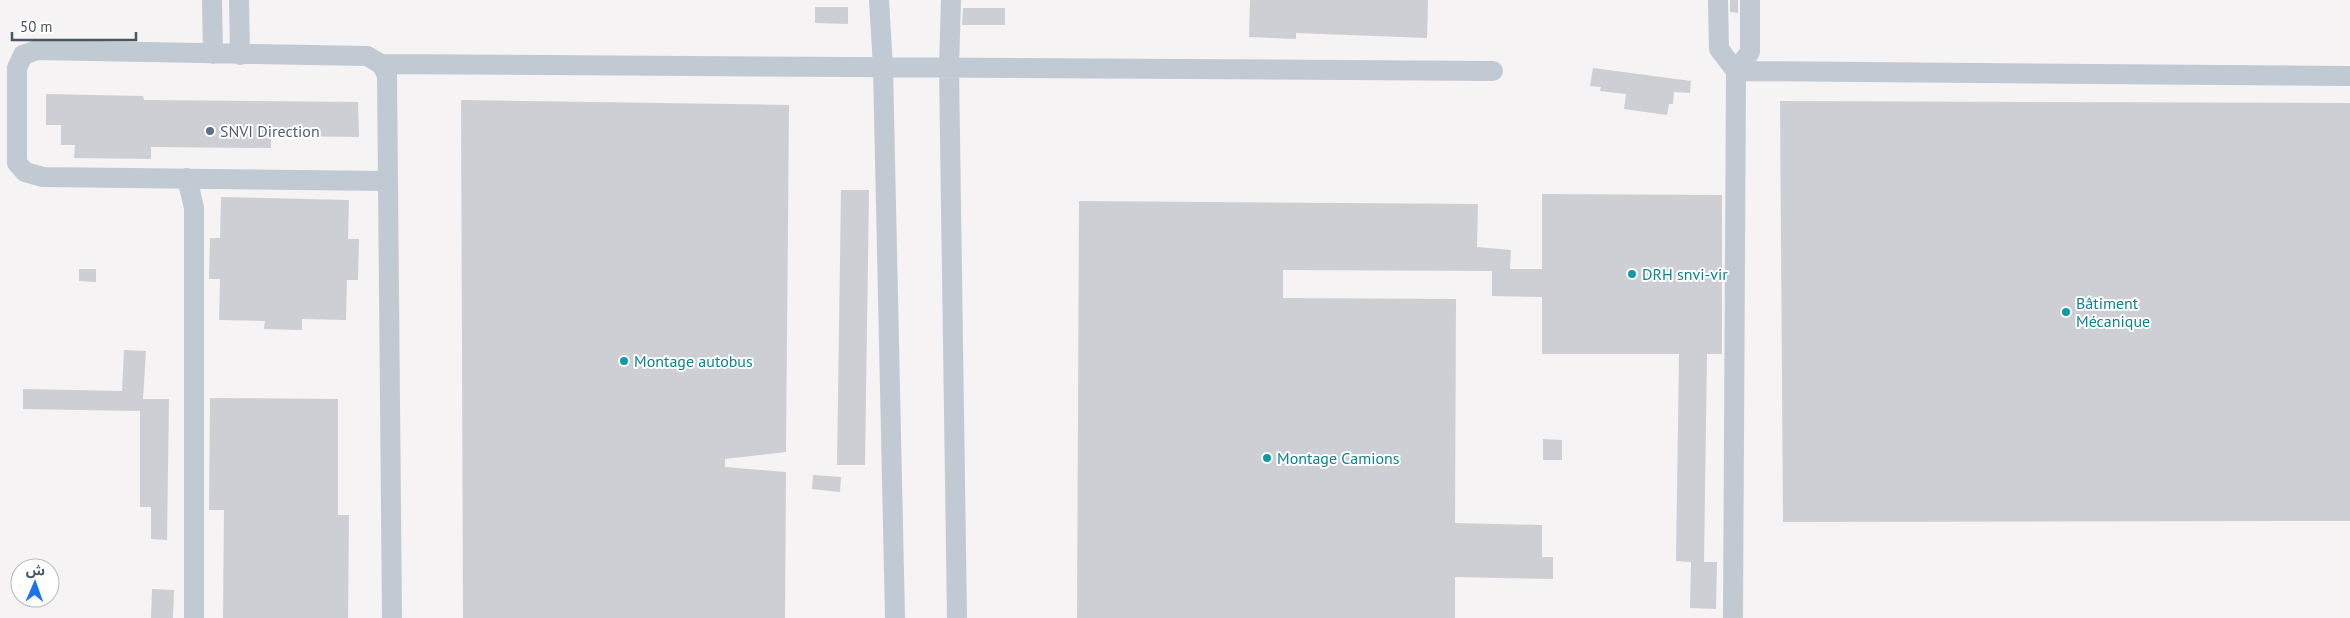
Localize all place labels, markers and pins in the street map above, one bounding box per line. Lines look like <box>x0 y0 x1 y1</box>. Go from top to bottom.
place label: SNVI Direction <box>220 121 320 141</box>
marker: SNVI Direction <box>204 125 216 137</box>
place label: DRH snvi-vir <box>1642 264 1728 284</box>
marker: DRH snvi-vir <box>1626 268 1638 280</box>
place label: Bâtiment Mécanique <box>2076 293 2150 331</box>
marker: Bâtiment Mécanique <box>2060 306 2072 318</box>
place label: Montage autobus <box>634 351 753 371</box>
marker: Montage autobus <box>618 355 630 367</box>
place label: Montage Camions <box>1277 448 1400 468</box>
marker: Montage Camions <box>1261 452 1273 464</box>

